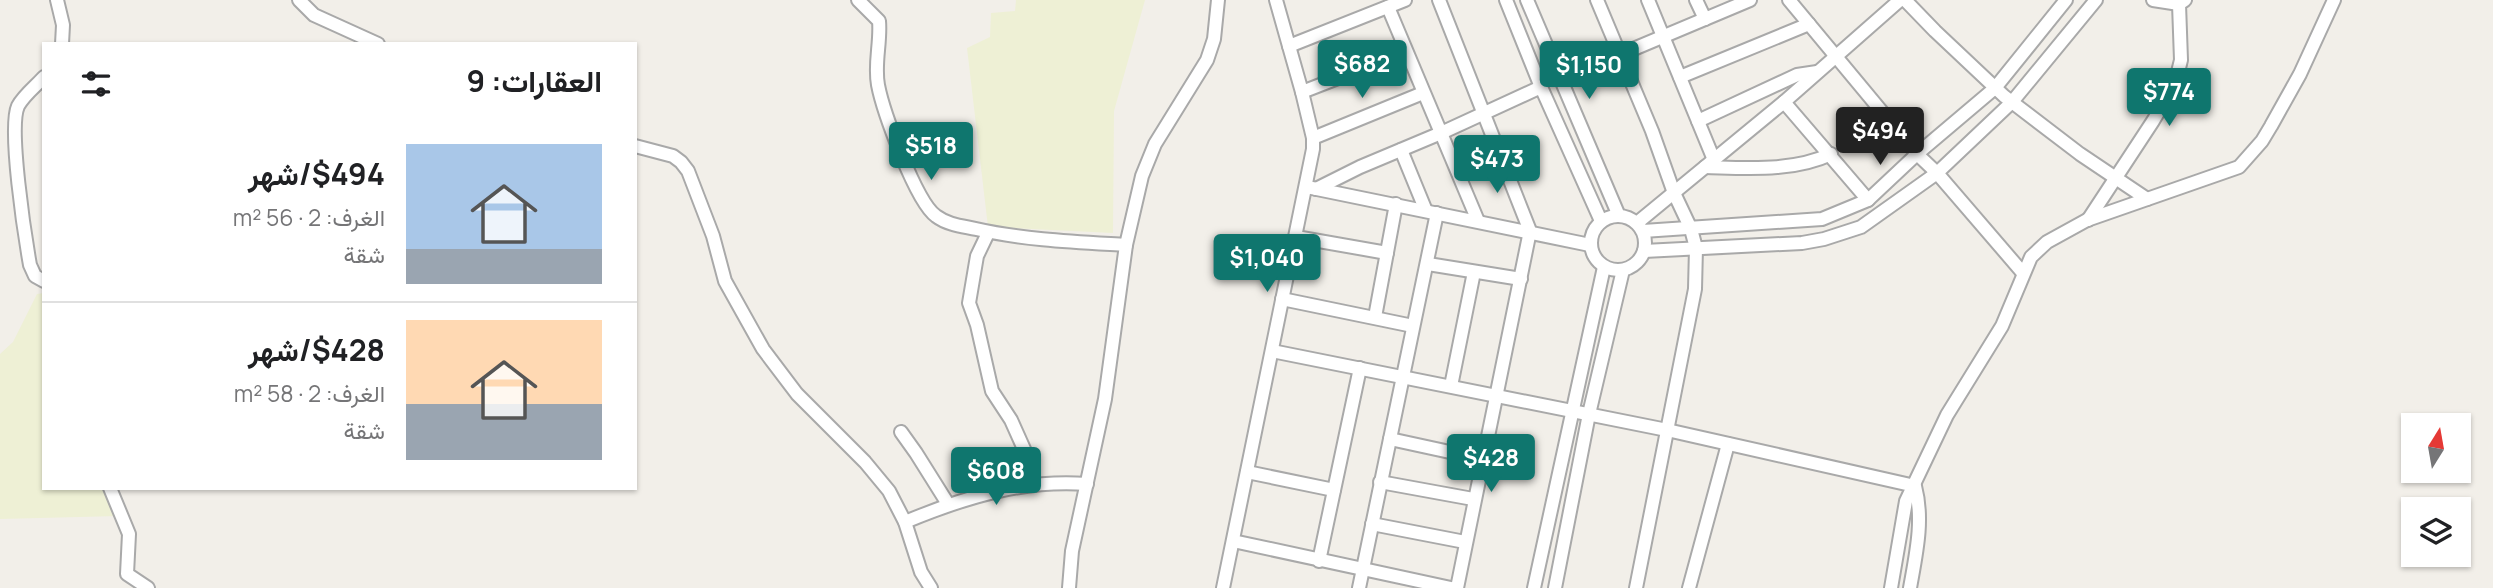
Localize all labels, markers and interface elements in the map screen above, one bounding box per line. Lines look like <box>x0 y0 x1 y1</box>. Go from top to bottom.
pin: $682 <box>1321 41 1403 100</box>
pin: $1,150 <box>1532 42 1646 101</box>
text: $682 <box>1334 47 1390 79</box>
text: $1,150 <box>1556 48 1622 80</box>
text: العقارات: 9 <box>467 60 602 101</box>
icon: filters <box>77 65 115 103</box>
pin: $774 <box>2128 68 2210 128</box>
text: $774 <box>2143 75 2195 107</box>
pin: $494 <box>1839 108 1921 167</box>
text: $494 <box>1852 114 1908 146</box>
pin: $518 <box>890 122 972 182</box>
text: $518 <box>905 129 957 161</box>
pin: $473 <box>1456 136 1538 195</box>
text: $473 <box>1470 142 1524 174</box>
text: $494/شهر <box>248 153 385 194</box>
icon: home <box>462 172 546 256</box>
text: الغرف: 2 · 56 m² <box>233 201 385 233</box>
pin: $1,040 <box>1210 234 1324 294</box>
text: شقة <box>343 238 385 270</box>
text: $1,040 <box>1230 241 1304 273</box>
text: $428/شهر <box>248 329 385 370</box>
icon: home <box>462 348 546 432</box>
text: الغرف: 2 · 58 m² <box>234 377 385 409</box>
north arrow <box>2401 413 2471 483</box>
map controls <box>2401 413 2471 567</box>
text: شقة <box>343 414 385 446</box>
pin: $428 <box>1450 434 1532 494</box>
text: $428 <box>1463 441 1519 473</box>
pin: $608 <box>955 448 1037 507</box>
text: $608 <box>967 454 1025 486</box>
button: layers <box>2401 497 2471 567</box>

